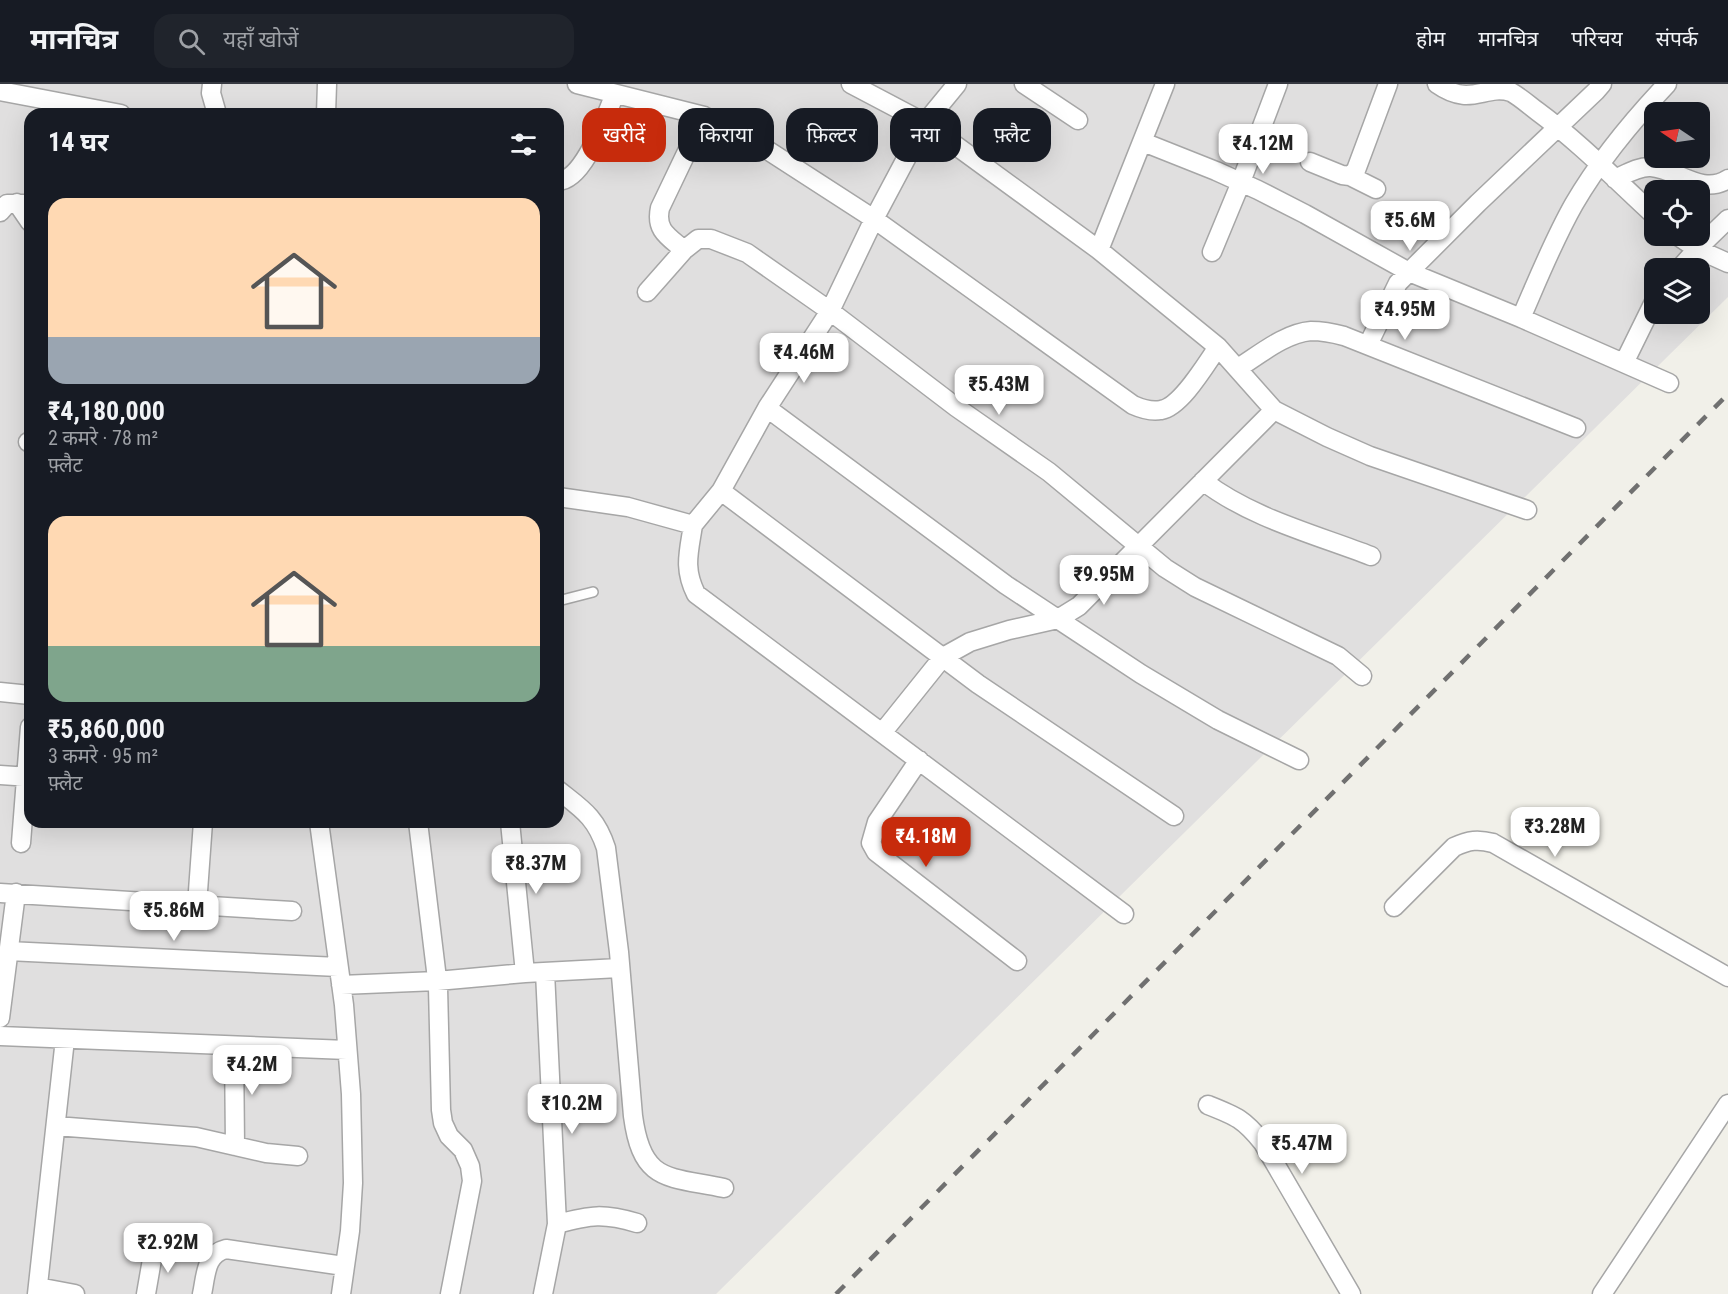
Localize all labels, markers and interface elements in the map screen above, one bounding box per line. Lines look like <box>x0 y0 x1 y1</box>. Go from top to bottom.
search box <box>154 14 574 68</box>
text: मानचित्र <box>30 23 118 56</box>
icon: search <box>175 25 208 58</box>
text: यहाँ खोजें <box>223 27 298 52</box>
text: होम <box>1416 27 1445 51</box>
text: मानचित्र <box>1478 27 1538 51</box>
text: परिचय <box>1571 27 1623 51</box>
text: संपर्क <box>1656 27 1698 51</box>
north arrow <box>1644 102 1710 168</box>
map controls <box>1644 102 1710 324</box>
chip: खरीदें <box>582 108 666 162</box>
chip: किराया <box>678 108 774 162</box>
chip: फ़िल्टर <box>786 108 878 162</box>
chip: नया <box>890 108 961 162</box>
chip: फ़्लैट <box>973 108 1051 162</box>
pin: ₹4.12M <box>1214 124 1312 175</box>
text: 14 घर <box>48 127 109 157</box>
icon: filters <box>507 128 540 161</box>
text: ₹4.12M <box>1233 131 1293 155</box>
button: locate <box>1644 180 1710 246</box>
pin: ₹5.6M <box>1368 201 1452 252</box>
text: ₹5.6M <box>1385 208 1435 232</box>
icon: home <box>240 237 348 345</box>
button: layers <box>1644 258 1710 324</box>
pin: ₹4.95M <box>1356 290 1454 341</box>
text: ₹4.95M <box>1375 297 1435 321</box>
pin: ₹4.46M <box>755 333 853 384</box>
text: ₹4.46M <box>774 340 834 364</box>
pin: ₹5.43M <box>950 365 1048 416</box>
text: ₹5.43M <box>969 372 1029 396</box>
text: ₹4,180,000 <box>48 396 165 426</box>
text: 2 कमरे · 78 m² <box>48 426 158 450</box>
text: फ़्लैट <box>48 453 83 477</box>
icon: home <box>240 555 348 663</box>
pin: ₹9.95M <box>1055 555 1153 606</box>
text: ₹9.95M <box>1074 562 1134 586</box>
text: ₹5,860,000 <box>48 714 165 744</box>
text: 3 कमरे · 95 m² <box>48 744 158 768</box>
text: फ़्लैट <box>48 771 83 795</box>
pin: ₹3.28M <box>1506 807 1604 858</box>
text: ₹3.28M <box>1525 814 1585 838</box>
pin: ₹4.18M <box>877 817 975 868</box>
text: ₹4.18M <box>896 824 956 848</box>
pin: ₹8.37M <box>487 844 585 895</box>
text: ₹8.37M <box>506 851 566 875</box>
pin: ₹5.86M <box>125 891 223 942</box>
text: ₹5.86M <box>144 898 204 922</box>
pin: ₹4.2M <box>210 1045 294 1096</box>
text: ₹4.2M <box>227 1052 277 1076</box>
pin: ₹10.2M <box>523 1084 621 1135</box>
text: ₹10.2M <box>542 1091 602 1115</box>
pin: ₹5.47M <box>1253 1124 1351 1175</box>
text: ₹5.47M <box>1272 1131 1332 1155</box>
pin: ₹2.92M <box>119 1223 217 1274</box>
text: ₹2.92M <box>138 1230 198 1254</box>

